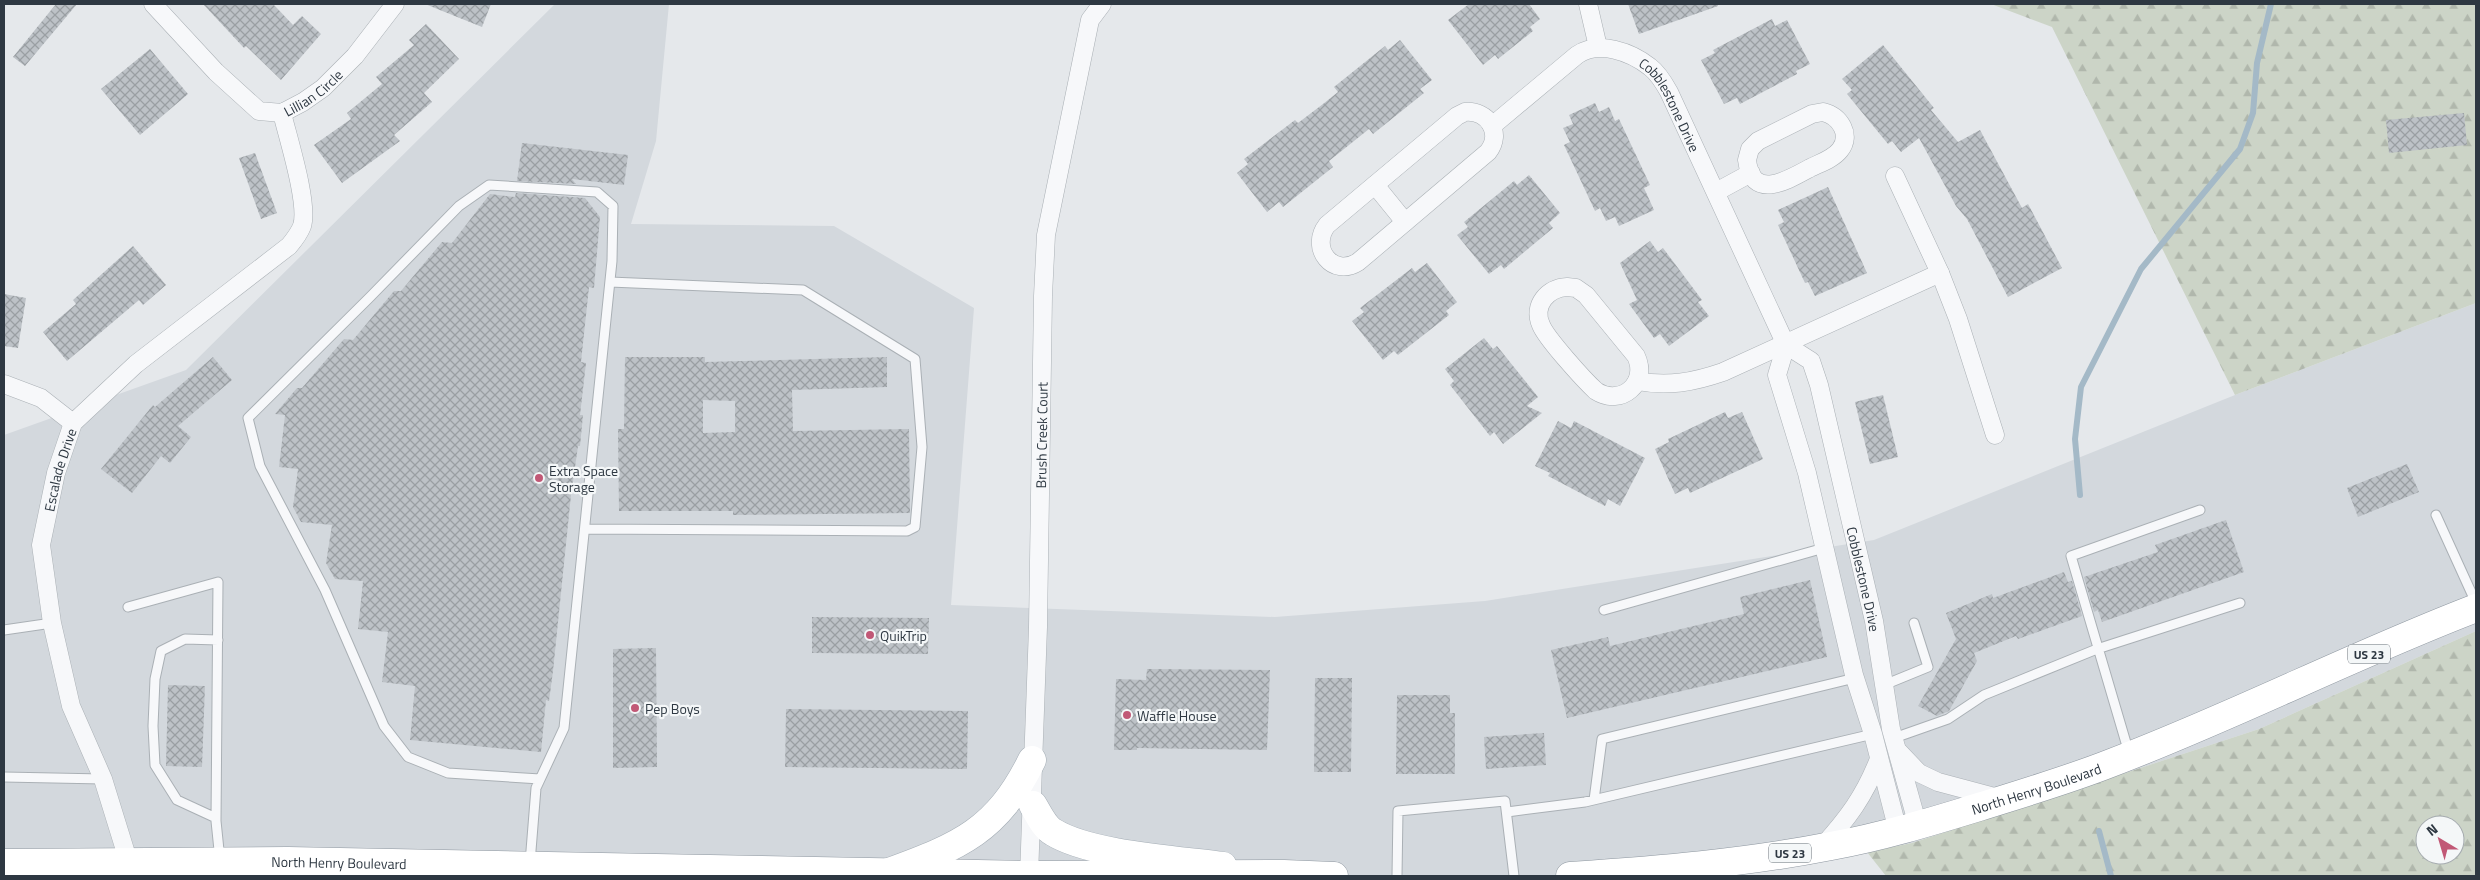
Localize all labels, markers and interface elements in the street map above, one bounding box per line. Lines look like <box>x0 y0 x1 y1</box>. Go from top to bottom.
street label: Cobblestone Drive <box>1635 52 1706 155</box>
street label: Lillian Circle <box>280 64 347 121</box>
street label: Brush Creek Court <box>1030 382 1052 489</box>
street label: Escalade Drive <box>38 425 81 513</box>
place label: Extra Space Storage <box>549 460 618 497</box>
marker: Extra Space Storage <box>533 472 545 484</box>
street label: Cobblestone Drive <box>1842 524 1886 633</box>
place label: QuikTrip <box>880 625 927 646</box>
marker: QuikTrip <box>864 629 876 641</box>
road number: US 23 <box>2348 644 2390 664</box>
place label: Pep Boys <box>645 698 700 719</box>
marker: Pep Boys <box>629 702 641 714</box>
place label: Waffle House <box>1137 705 1217 726</box>
marker: Waffle House <box>1121 709 1133 721</box>
street label: North Henry Boulevard <box>1969 757 2104 819</box>
north arrow <box>2415 815 2465 865</box>
text: N <box>2421 818 2442 841</box>
road number: US 23 <box>1769 844 1811 862</box>
street label: North Henry Boulevard <box>271 850 407 874</box>

